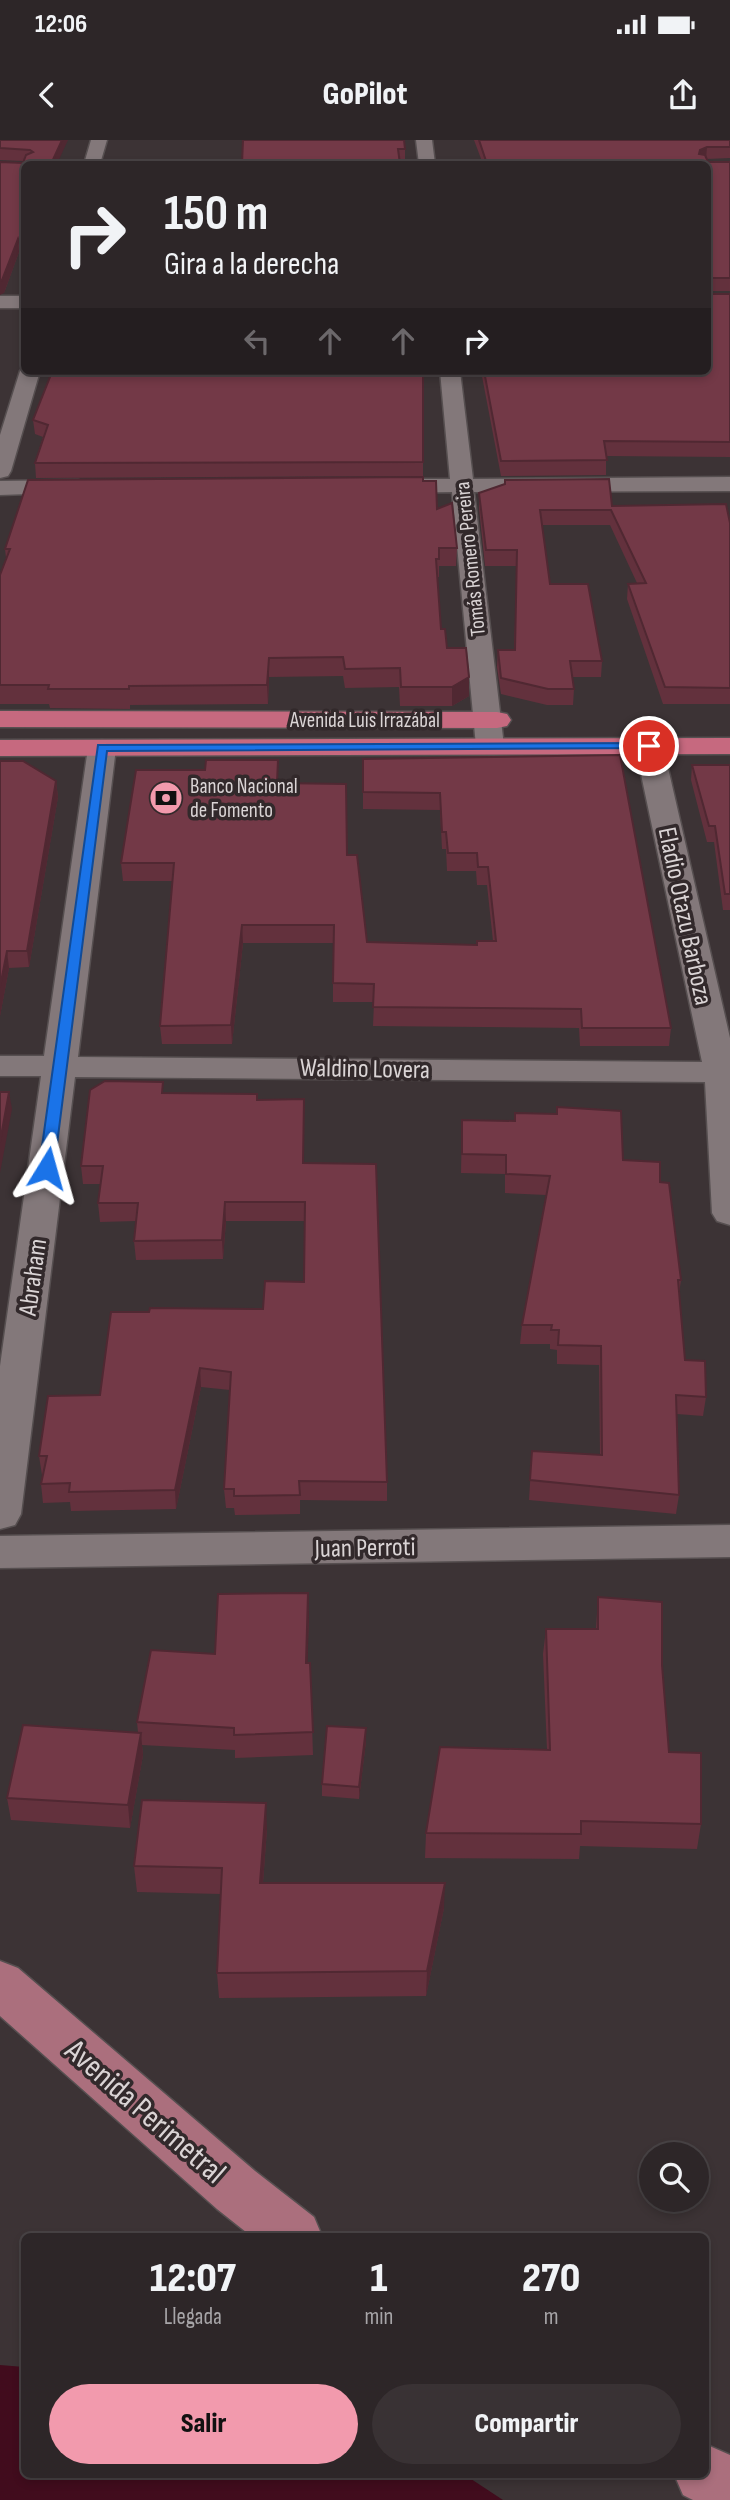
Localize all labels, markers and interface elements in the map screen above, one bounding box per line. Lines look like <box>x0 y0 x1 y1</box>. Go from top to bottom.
text: 12:06 <box>35 9 87 40</box>
text: GoPilot <box>323 75 407 114</box>
icon: back <box>28 76 66 114</box>
icon: share <box>664 76 702 114</box>
text: 150 m <box>164 185 268 244</box>
icon: right <box>49 189 140 280</box>
text: Gira a la derecha <box>164 245 339 284</box>
icon: left <box>238 322 276 360</box>
icon: ahead <box>311 322 349 360</box>
icon: ahead <box>384 322 422 360</box>
icon: right <box>457 322 495 360</box>
street label: Tomás Romero Pereira <box>450 480 491 637</box>
street label: Avenida Luis Irrazábal <box>289 708 440 733</box>
pin <box>619 716 679 776</box>
icon: arrive <box>630 727 668 765</box>
place label: Banco Nacional de Fomento <box>190 774 298 823</box>
bank icon: Banco Nacional de Fomento <box>147 779 185 817</box>
street label: Eladio Otazu Barboza <box>651 825 719 1008</box>
street label: Waldino Lovera <box>300 1053 430 1086</box>
position arrow <box>10 1131 84 1205</box>
street label: Abraham <box>13 1237 54 1319</box>
street label: Juan Perroti <box>313 1532 416 1565</box>
street label: Avenida Perimetral <box>56 2031 233 2193</box>
map controls <box>639 2142 709 2212</box>
button: search <box>639 2142 709 2212</box>
text: 12:07 <box>150 2253 236 2304</box>
text: 1 <box>370 2253 388 2304</box>
text: 270 <box>522 2253 580 2304</box>
text: Llegada <box>164 2303 222 2331</box>
text: min <box>365 2303 393 2331</box>
text: m <box>544 2303 559 2331</box>
button: Salir <box>49 2384 358 2464</box>
button: Compartir <box>372 2384 681 2464</box>

